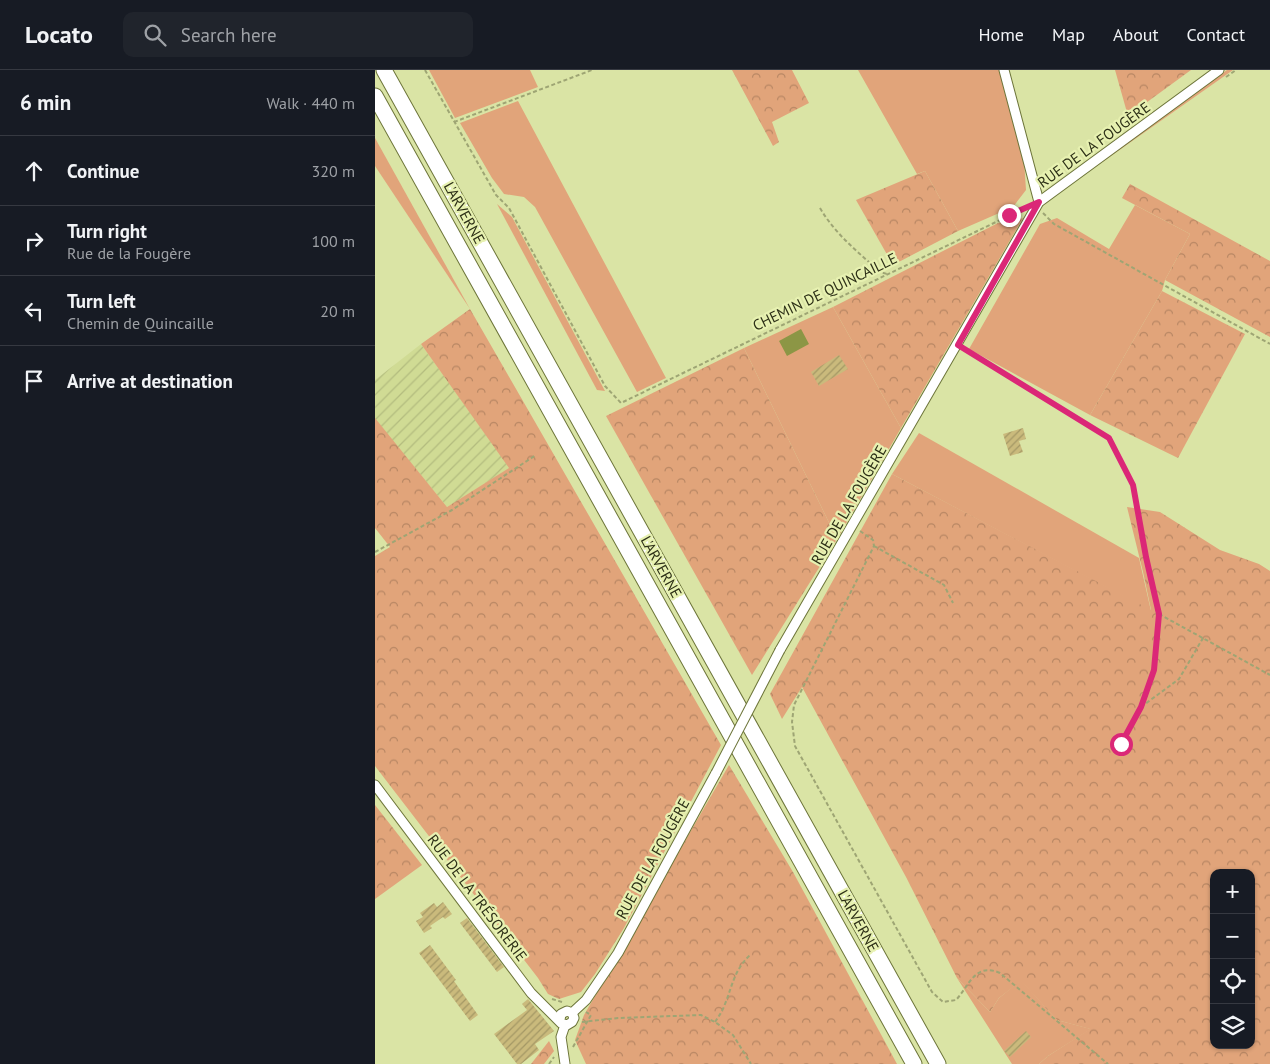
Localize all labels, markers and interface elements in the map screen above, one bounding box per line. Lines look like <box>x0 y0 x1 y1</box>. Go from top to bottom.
search box <box>123 12 473 57</box>
text: Locato <box>25 19 93 50</box>
icon: search <box>141 21 169 49</box>
text: Search here <box>181 23 277 47</box>
text: Home <box>978 23 1024 46</box>
text: Map <box>1052 23 1085 46</box>
text: About <box>1113 23 1159 46</box>
text: Contact <box>1187 23 1245 46</box>
text: 6 min <box>20 89 71 116</box>
text: Walk · 440 m <box>266 93 355 113</box>
street label: RUE DE LA FOUGÈRE <box>1034 97 1154 192</box>
icon: ahead <box>20 157 48 185</box>
text: Continue <box>67 159 139 183</box>
text: 320 m <box>312 161 355 181</box>
street label: L'ARVERNE <box>440 178 489 247</box>
route end <box>998 204 1021 227</box>
text: Turn right <box>67 219 147 243</box>
icon: right <box>20 227 48 255</box>
text: 100 m <box>312 231 355 251</box>
text: Rue de la Fougère <box>67 243 191 263</box>
street label: CHEMIN DE QUINCAILLE <box>750 248 900 335</box>
text: Turn left <box>67 289 136 313</box>
icon: left <box>20 297 48 325</box>
text: 20 m <box>320 301 355 321</box>
text: Chemin de Quincaille <box>67 313 214 333</box>
icon: arrive <box>20 367 48 395</box>
text: Arrive at destination <box>67 369 233 393</box>
street label: RUE DE LA FOUGÈRE <box>807 442 890 568</box>
street label: L'ARVERNE <box>637 532 686 601</box>
route start <box>1110 733 1133 756</box>
street label: RUE DE LA FOUGÈRE <box>612 795 694 922</box>
street label: RUE DE LA TRÉSORERIE <box>423 830 531 965</box>
map controls <box>1210 869 1255 1049</box>
button: + <box>1210 869 1255 914</box>
street label: L'ARVERNE <box>834 886 883 955</box>
button: − <box>1210 914 1255 959</box>
button: locate <box>1210 959 1255 1004</box>
button: layers <box>1210 1004 1255 1049</box>

